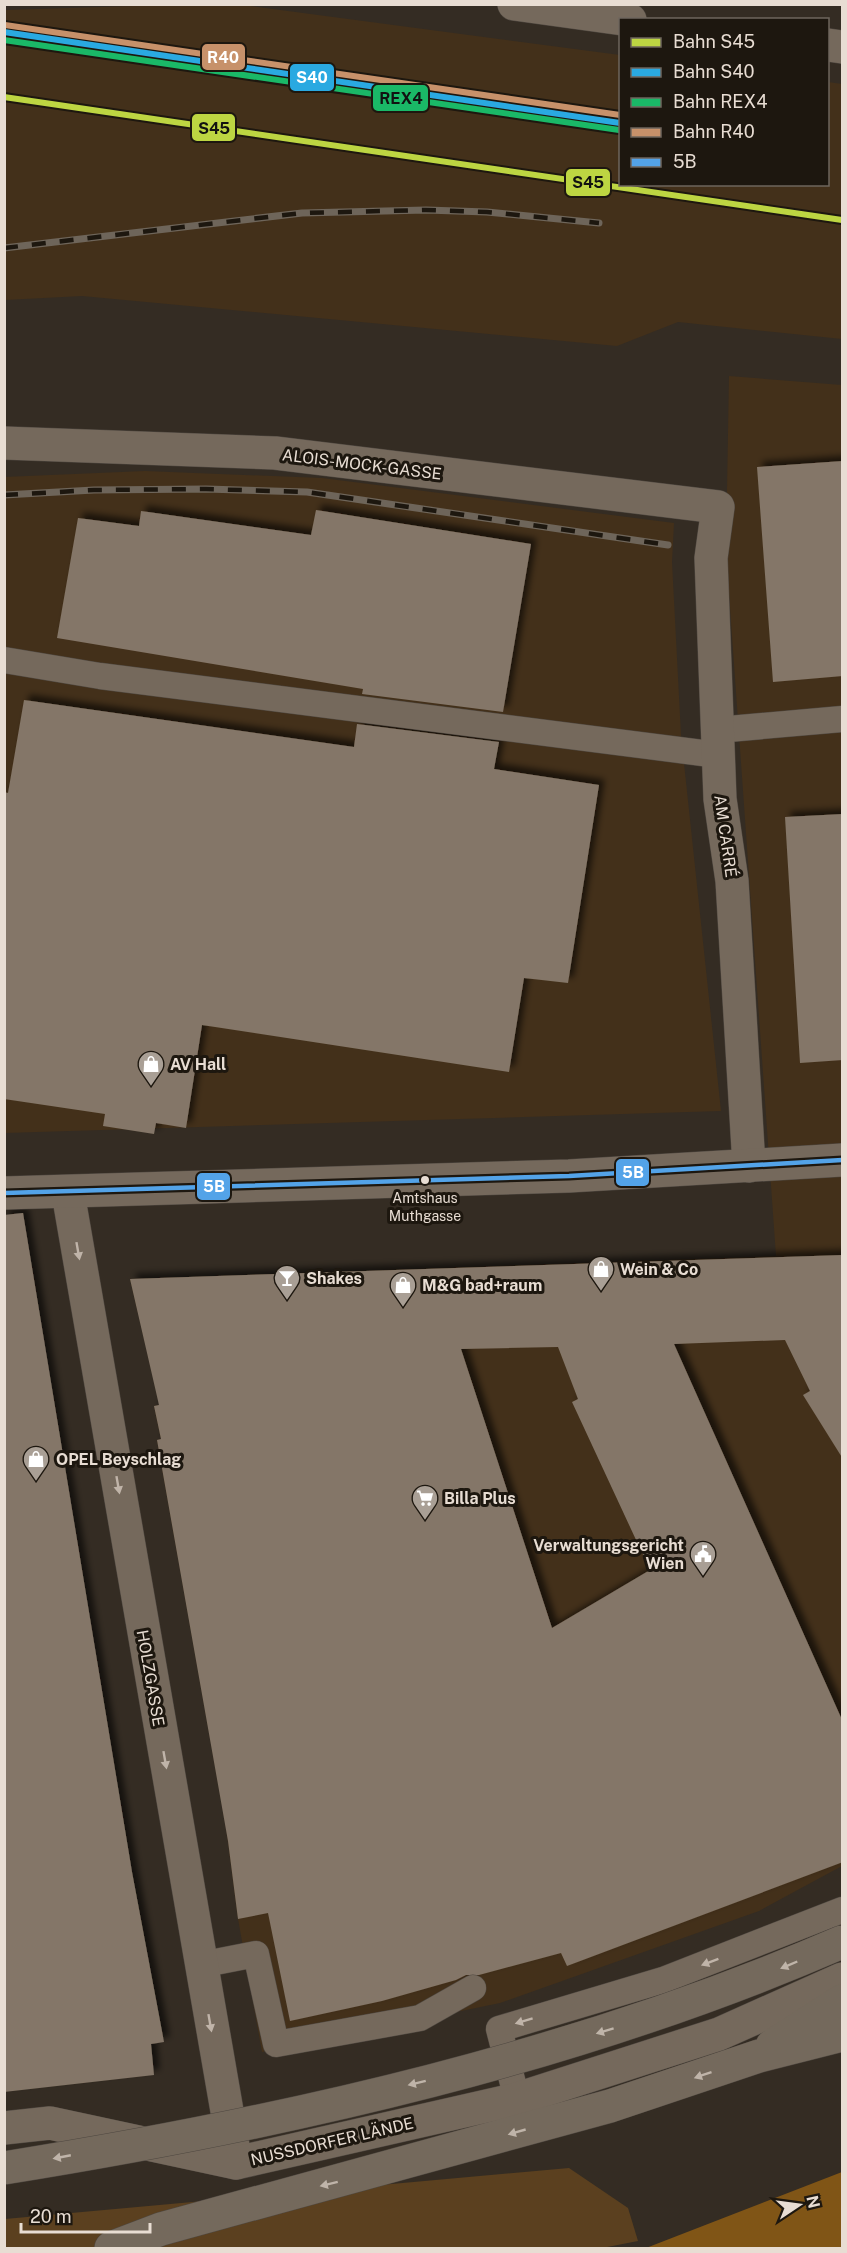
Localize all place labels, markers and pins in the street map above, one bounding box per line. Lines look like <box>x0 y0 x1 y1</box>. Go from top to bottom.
shop icon: AV Hall <box>136 1049 166 1087</box>
place label: AV Hall <box>170 1055 226 1074</box>
marker: Amtshaus Muthgasse <box>419 1174 431 1186</box>
place label: Amtshaus Muthgasse <box>389 1190 461 1224</box>
shop icon: Wein & Co <box>586 1254 616 1292</box>
place label: Wein & Co <box>620 1260 698 1279</box>
bar icon: Shakes <box>272 1263 302 1301</box>
place label: Shakes <box>306 1269 362 1288</box>
shop icon: M&G bad+raum <box>388 1270 418 1308</box>
place label: M&G bad+raum <box>422 1276 542 1295</box>
shop icon: OPEL Beyschlag <box>21 1444 51 1482</box>
place label: OPEL Beyschlag <box>56 1450 181 1469</box>
supermarket icon: Billa Plus <box>410 1483 440 1521</box>
place label: Billa Plus <box>444 1489 516 1508</box>
place label: Verwaltungsgericht Wien <box>533 1536 684 1573</box>
public building icon: Verwaltungsgericht Wien <box>688 1539 718 1577</box>

